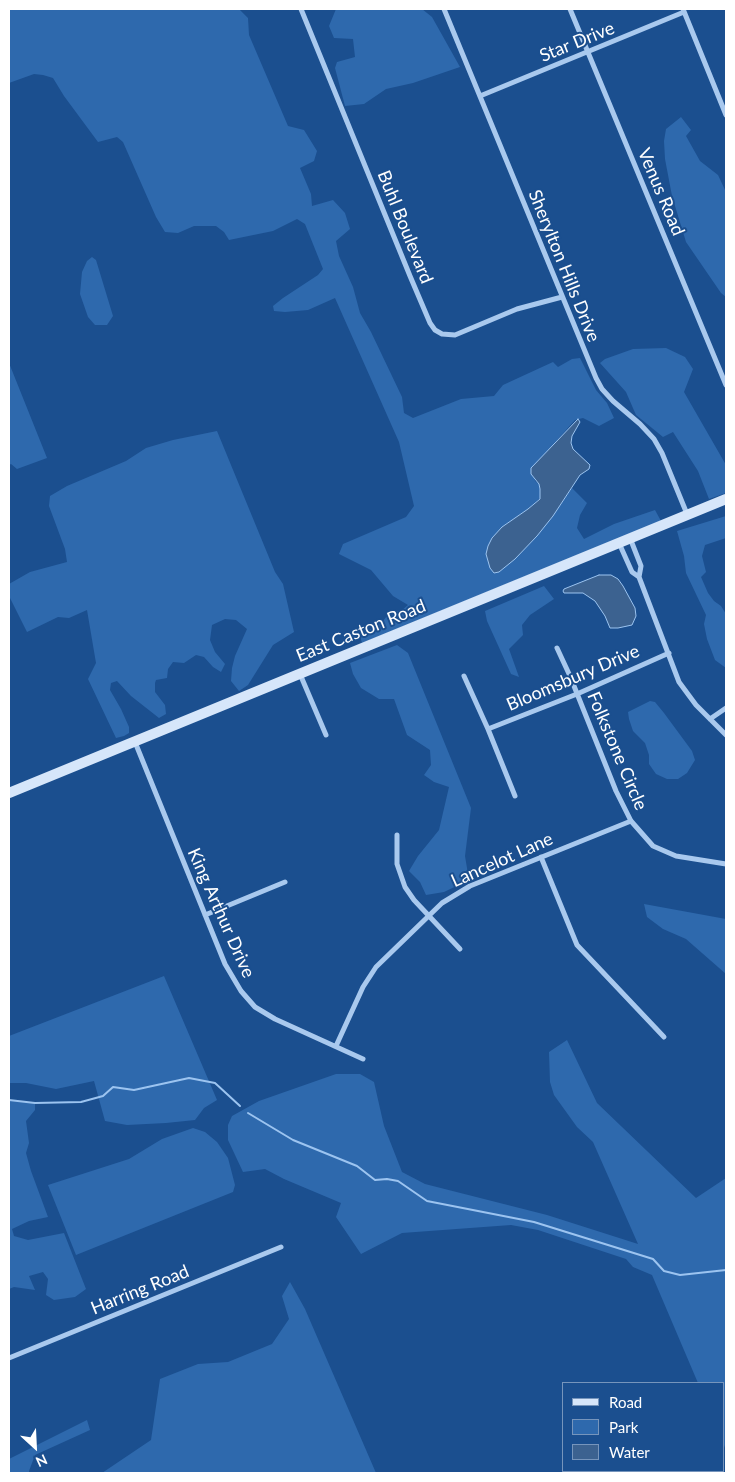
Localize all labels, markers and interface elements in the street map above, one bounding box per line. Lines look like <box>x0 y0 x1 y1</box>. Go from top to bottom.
street label: Star Drive <box>536 17 618 67</box>
street label: Venus Road <box>633 145 689 239</box>
street label: Buhl Boulevard <box>373 167 437 287</box>
street label: Sherylton Hills Drive <box>524 187 604 345</box>
street label: East Caston Road <box>293 595 429 667</box>
street label: Bloomsbury Drive <box>503 640 643 716</box>
street label: Folkstone Circle <box>582 689 652 813</box>
street label: Lancelot Lane <box>448 828 556 892</box>
street label: King Arthur Drive <box>183 845 259 981</box>
street label: Harring Road <box>88 1261 192 1319</box>
legend <box>562 1382 725 1472</box>
text: Road <box>609 1393 642 1411</box>
text: Park <box>609 1418 638 1436</box>
north arrow <box>10 1422 60 1472</box>
text: Water <box>609 1443 650 1461</box>
text: N <box>33 1451 50 1471</box>

